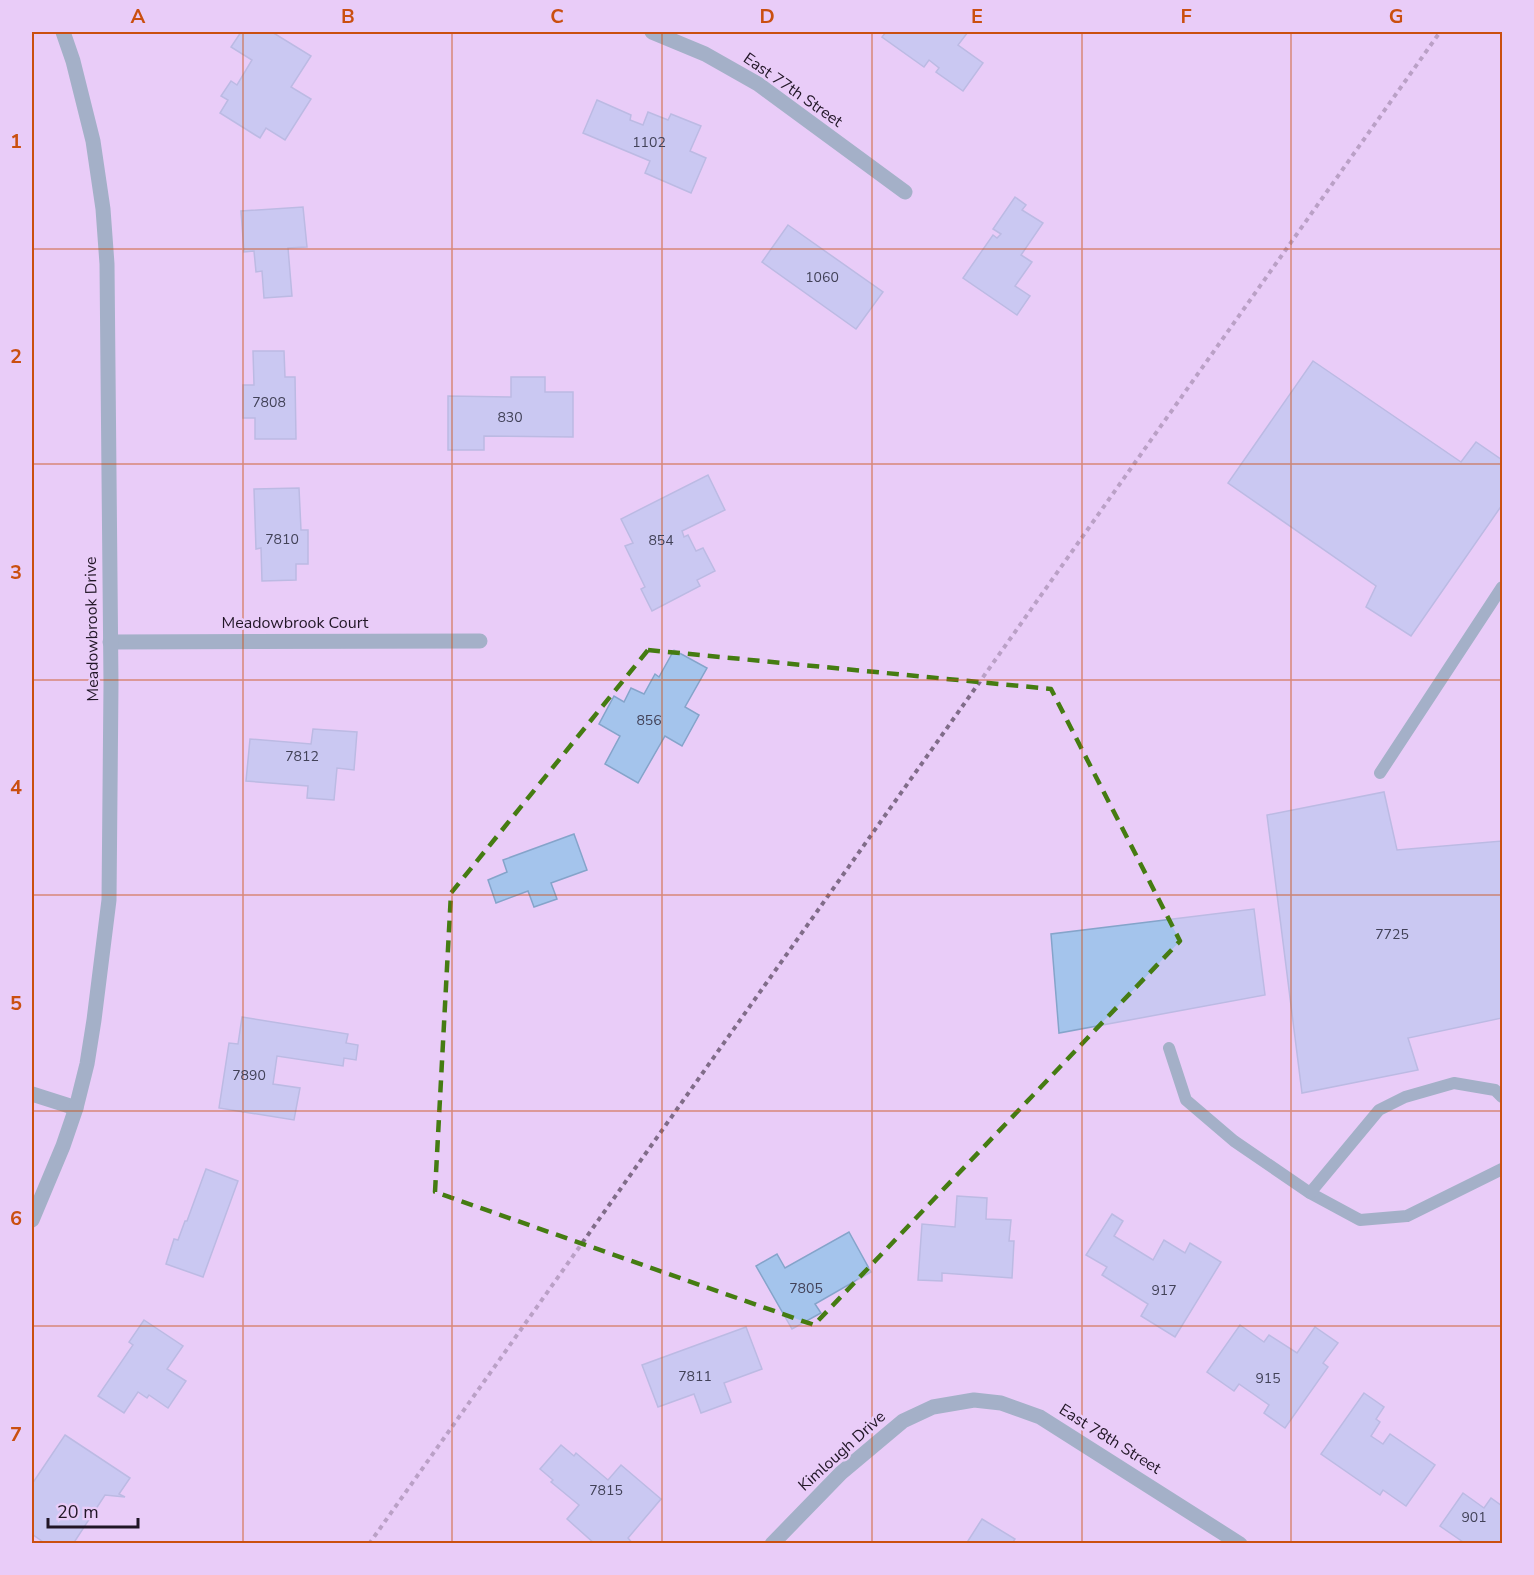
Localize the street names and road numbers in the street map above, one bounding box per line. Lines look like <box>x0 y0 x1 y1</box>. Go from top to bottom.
street label: East 77th Street <box>739 48 847 133</box>
street label: Meadowbrook Drive <box>80 556 104 702</box>
street label: Meadowbrook Court <box>222 612 369 634</box>
street label: East 78th Street <box>1055 1399 1166 1479</box>
street label: Kimlough Drive <box>794 1406 890 1496</box>

